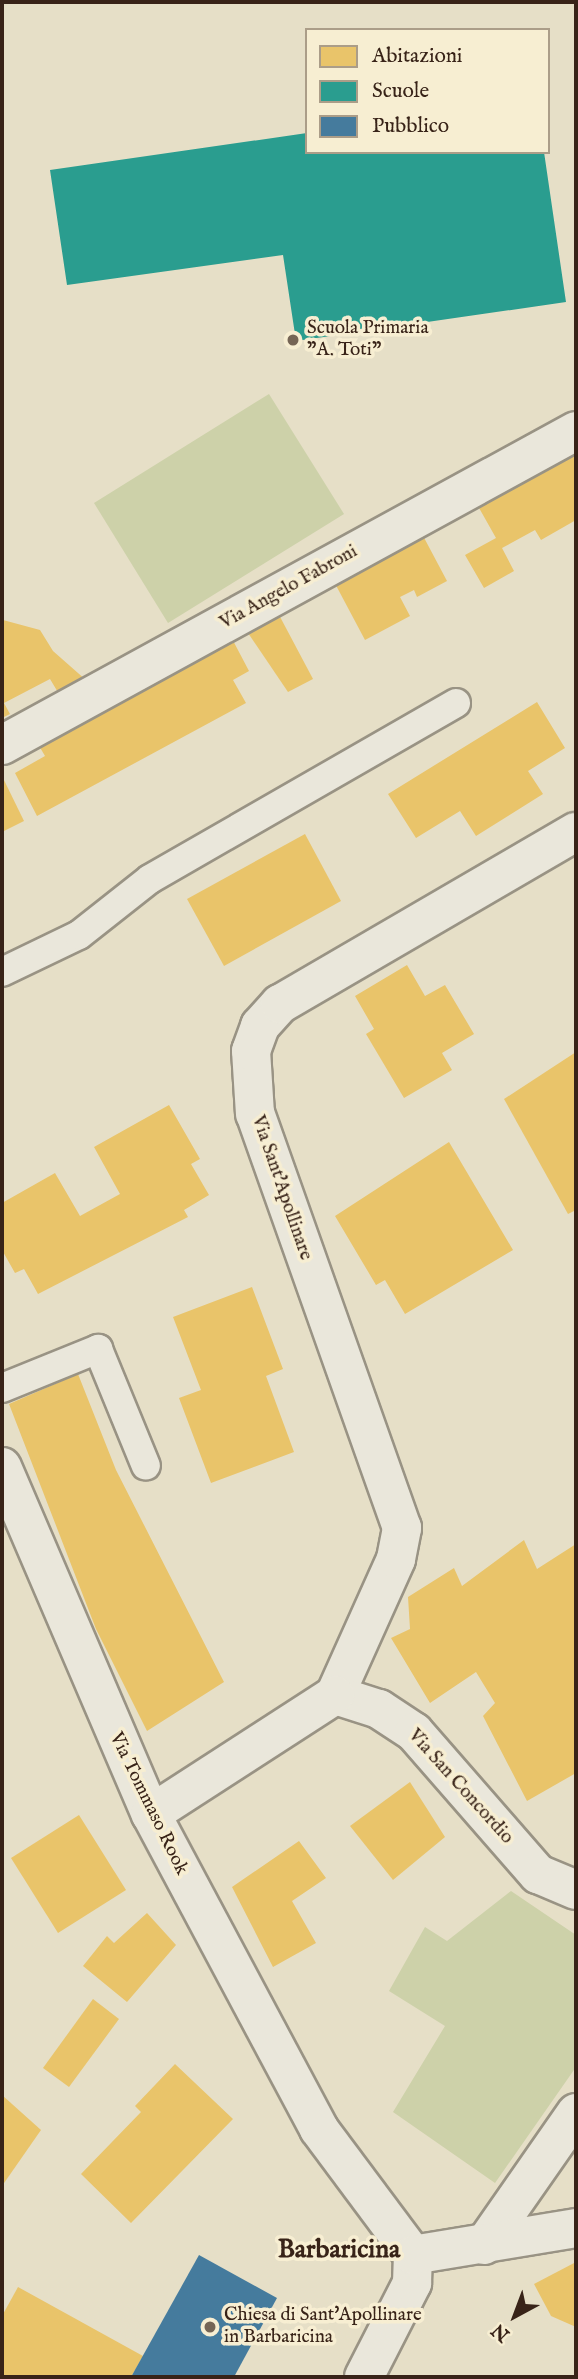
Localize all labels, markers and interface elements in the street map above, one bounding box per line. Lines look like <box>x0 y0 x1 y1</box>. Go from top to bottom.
legend <box>305 28 550 154</box>
text: Abitazioni <box>372 43 462 70</box>
text: Scuole <box>372 78 429 105</box>
text: Pubblico <box>372 113 449 140</box>
place label: Scuola Primaria "A. Toti" <box>307 318 429 362</box>
marker: Scuola Primaria "A. Toti" <box>285 332 301 348</box>
street label: Via Angelo Fabroni <box>216 541 362 635</box>
street label: Via Sant'Apollinare <box>246 1113 316 1263</box>
street label: Via San Concordio <box>402 1725 518 1849</box>
street label: Via Tommaso Rook <box>104 1729 192 1879</box>
district label: Barbaricina <box>278 2234 400 2266</box>
north arrow <box>480 2281 550 2351</box>
place label: Chiesa di Sant'Apollinare in Barbaricina <box>224 2305 422 2349</box>
text: N <box>487 2317 515 2346</box>
marker: Chiesa di Sant'Apollinare in Barbaricina <box>202 2319 218 2335</box>

